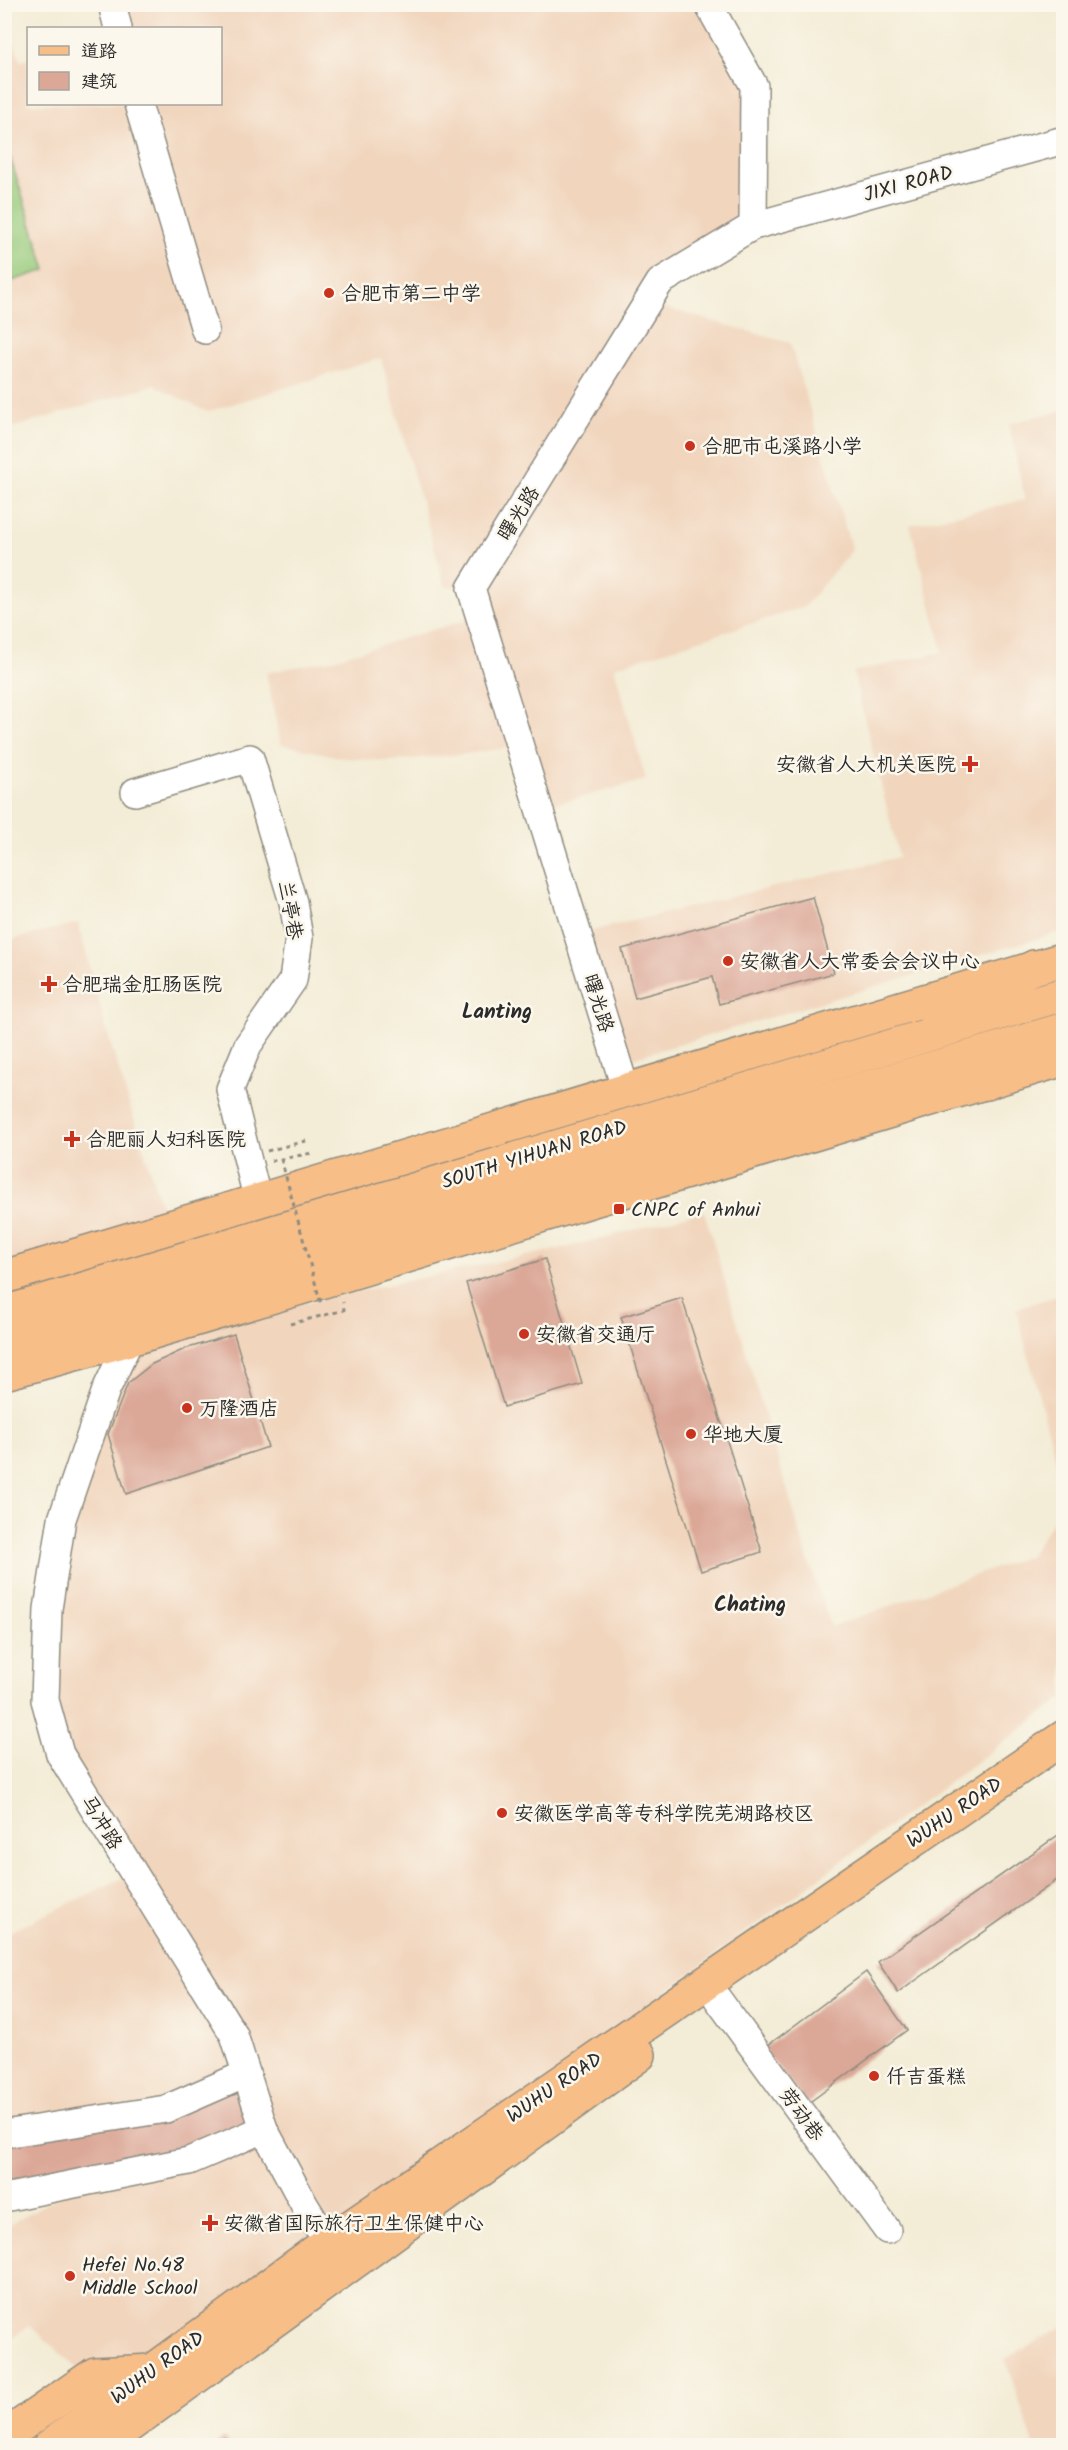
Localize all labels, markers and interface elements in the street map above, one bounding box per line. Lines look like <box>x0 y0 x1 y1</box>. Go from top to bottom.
legend <box>27 27 222 105</box>
text: 道路 <box>81 38 117 67</box>
text: 建筑 <box>81 68 117 97</box>
street label: JIXI ROAD <box>860 158 957 212</box>
place label: 合肥市第二中学 <box>341 279 481 311</box>
marker: 合肥市第二中学 <box>322 286 336 300</box>
place label: 合肥市屯溪路小学 <box>702 432 862 464</box>
marker: 合肥市屯溪路小学 <box>683 439 697 453</box>
street label: 曙光路 <box>490 479 550 548</box>
place label: 安徽省人大机关医院 <box>776 750 956 782</box>
marker: 安徽省人大机关医院 <box>961 755 979 773</box>
street label: 兰亭巷 <box>268 878 310 944</box>
place label: 安徽省人大常委会会议中心 <box>740 947 980 979</box>
marker: 安徽省人大常委会会议中心 <box>721 954 735 968</box>
place label: 合肥瑞金肛肠医院 <box>62 970 222 1002</box>
street label: 曙光路 <box>573 970 621 1038</box>
marker: 合肥瑞金肛肠医院 <box>40 975 58 993</box>
district label: Lanting <box>462 996 532 1029</box>
street label: SOUTH YIHUAN ROAD <box>438 1112 632 1199</box>
place label: 合肥丽人妇科医院 <box>86 1125 246 1157</box>
marker: 合肥丽人妇科医院 <box>63 1130 81 1148</box>
place label: CNPC of Anhui <box>631 1195 761 1227</box>
marker: CNPC of Anhui <box>612 1202 626 1216</box>
place label: 安徽省交通厅 <box>536 1320 656 1352</box>
marker: 安徽省交通厅 <box>517 1327 531 1341</box>
place label: 万隆酒店 <box>199 1394 279 1426</box>
marker: 万隆酒店 <box>180 1401 194 1415</box>
place label: 华地大厦 <box>703 1420 783 1452</box>
marker: 华地大厦 <box>684 1427 698 1441</box>
district label: Chating <box>714 1589 786 1622</box>
street label: WUHU ROAD <box>901 1770 1010 1858</box>
street label: 马冲路 <box>71 1789 130 1858</box>
place label: 安徽医学高等专科学院芜湖路校区 <box>514 1799 814 1831</box>
marker: 安徽医学高等专科学院芜湖路校区 <box>495 1806 509 1820</box>
street label: WUHU ROAD <box>501 2045 610 2133</box>
place label: 仟吉蛋糕 <box>886 2062 966 2094</box>
marker: 仟吉蛋糕 <box>867 2069 881 2083</box>
street label: 劳动巷 <box>770 2082 832 2150</box>
place label: 安徽省国际旅行卫生保健中心 <box>224 2209 484 2241</box>
marker: 安徽省国际旅行卫生保健中心 <box>201 2214 219 2232</box>
place label: Hefei No.48 Middle School <box>82 2250 198 2305</box>
marker: Hefei No.48 Middle School <box>63 2269 77 2283</box>
street label: WUHU ROAD <box>104 2323 212 2414</box>

